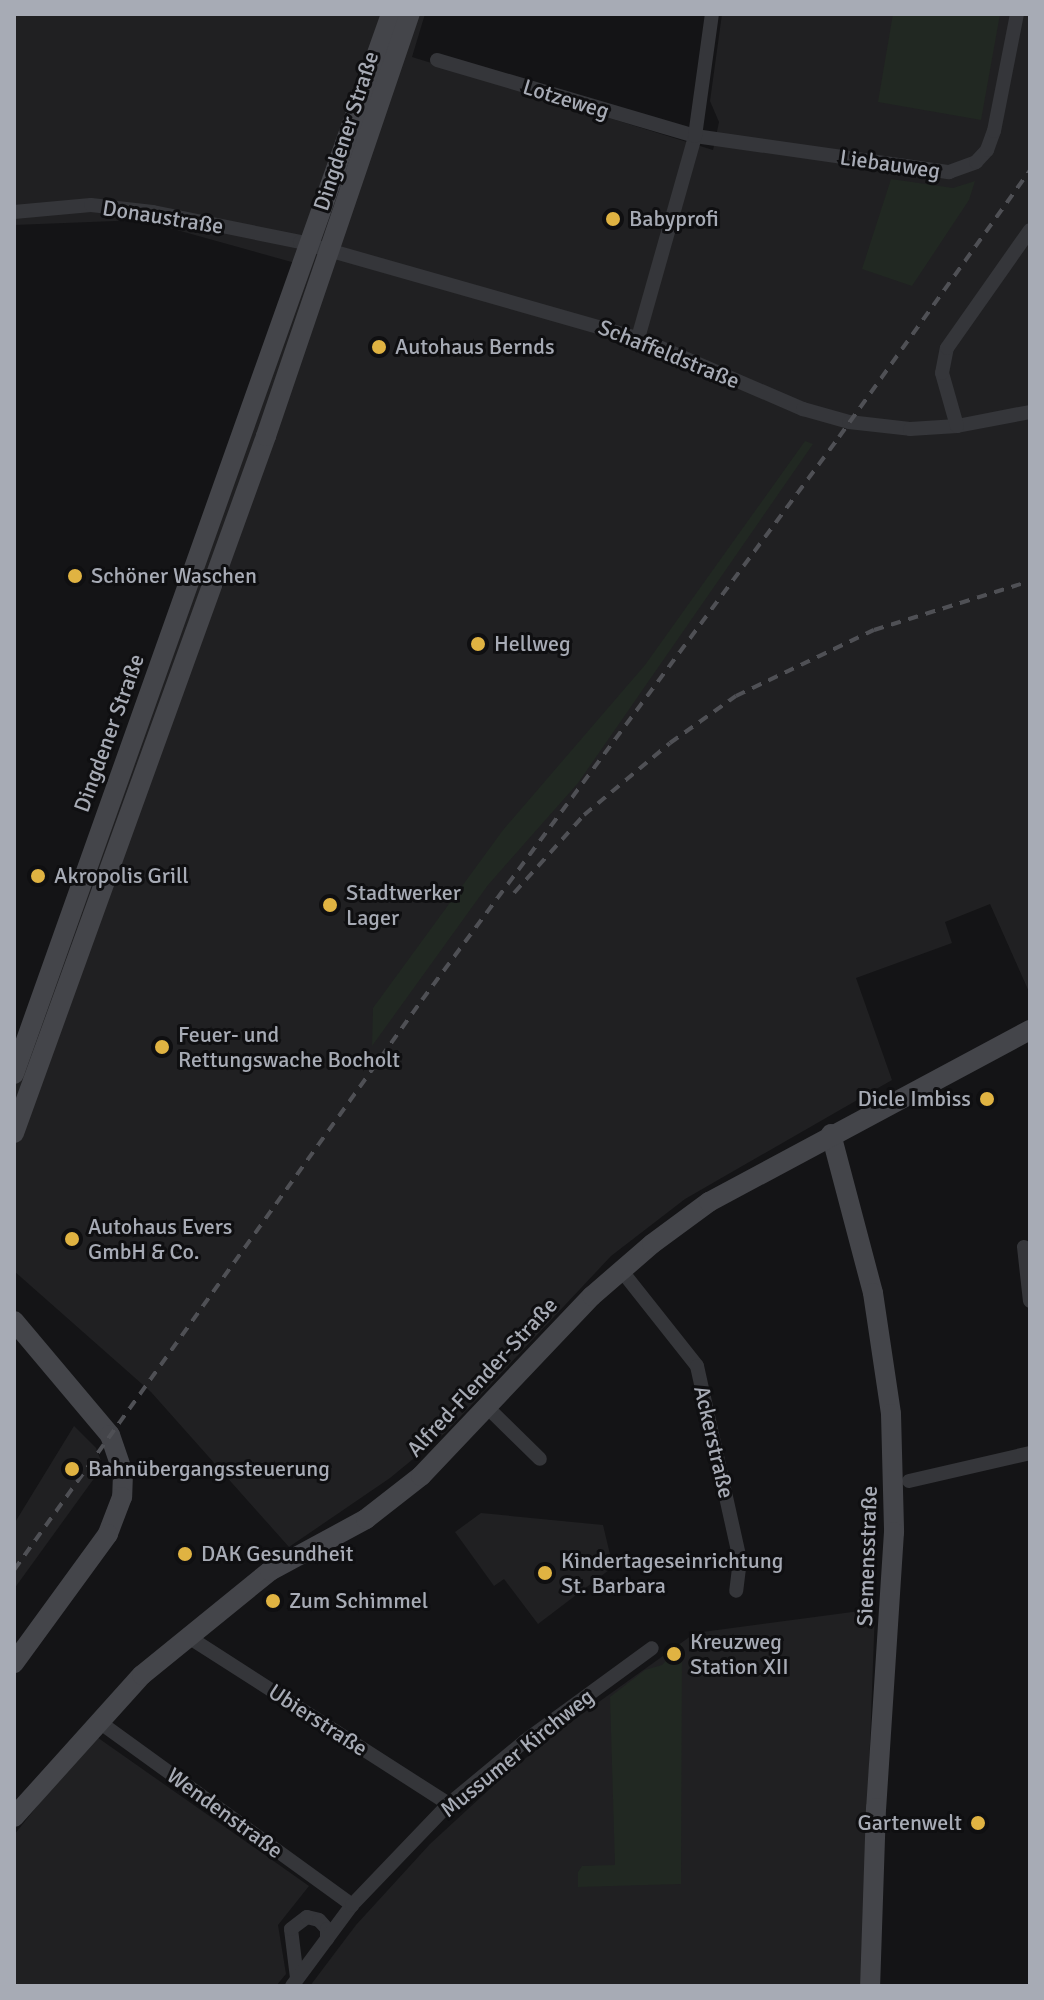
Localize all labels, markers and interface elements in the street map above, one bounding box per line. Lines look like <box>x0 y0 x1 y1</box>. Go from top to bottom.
street label: Dingdener Straße <box>308 48 384 214</box>
street label: Lotzeweg <box>520 73 612 125</box>
street label: Liebauweg <box>838 144 942 184</box>
street label: Donaustraße <box>101 194 225 240</box>
place label: Babyprofi <box>629 206 719 232</box>
marker: Babyprofi <box>604 210 622 228</box>
street label: Schaffeldstraße <box>595 314 743 394</box>
place label: Autohaus Bernds <box>395 334 555 360</box>
marker: Autohaus Bernds <box>370 338 388 356</box>
place label: Schöner Waschen <box>91 563 257 589</box>
marker: Schöner Waschen <box>66 567 84 585</box>
place label: Hellweg <box>494 631 571 657</box>
marker: Hellweg <box>469 635 487 653</box>
street label: Dingdener Straße <box>68 650 150 816</box>
place label: Akropolis Grill <box>54 863 189 889</box>
marker: Akropolis Grill <box>29 867 47 885</box>
place label: Stadtwerker Lager <box>346 879 461 930</box>
marker: Stadtwerker Lager <box>321 896 339 914</box>
place label: Feuer- und Rettungswache Bocholt <box>178 1021 400 1072</box>
marker: Feuer- und Rettungswache Bocholt <box>153 1038 171 1056</box>
place label: Dicle Imbiss <box>858 1086 971 1112</box>
marker: Dicle Imbiss <box>978 1090 996 1108</box>
place label: Autohaus Evers GmbH & Co. <box>88 1213 232 1264</box>
marker: Autohaus Evers GmbH & Co. <box>63 1230 81 1248</box>
street label: Alfred-Flender-Straße <box>401 1292 563 1462</box>
street label: Ackerstraße <box>688 1383 740 1501</box>
place label: Bahnübergangssteuerung <box>88 1456 330 1482</box>
marker: Bahnübergangssteuerung <box>63 1460 81 1478</box>
street label: Siemensstraße <box>851 1485 883 1627</box>
place label: DAK Gesundheit <box>201 1541 353 1567</box>
marker: DAK Gesundheit <box>176 1545 194 1563</box>
place label: Kindertageseinrichtung St. Barbara <box>561 1547 783 1598</box>
marker: Kindertageseinrichtung St. Barbara <box>536 1564 554 1582</box>
place label: Zum Schimmel <box>289 1588 428 1614</box>
marker: Zum Schimmel <box>264 1592 282 1610</box>
place label: Kreuzweg Station XII <box>690 1628 789 1680</box>
marker: Kreuzweg Station XII <box>665 1645 683 1663</box>
street label: Ubierstraße <box>264 1678 372 1762</box>
street label: Mussumer Kirchweg <box>435 1683 599 1823</box>
street label: Wendenstraße <box>162 1762 288 1864</box>
place label: Gartenwelt <box>858 1810 962 1836</box>
marker: Gartenwelt <box>969 1814 987 1832</box>

